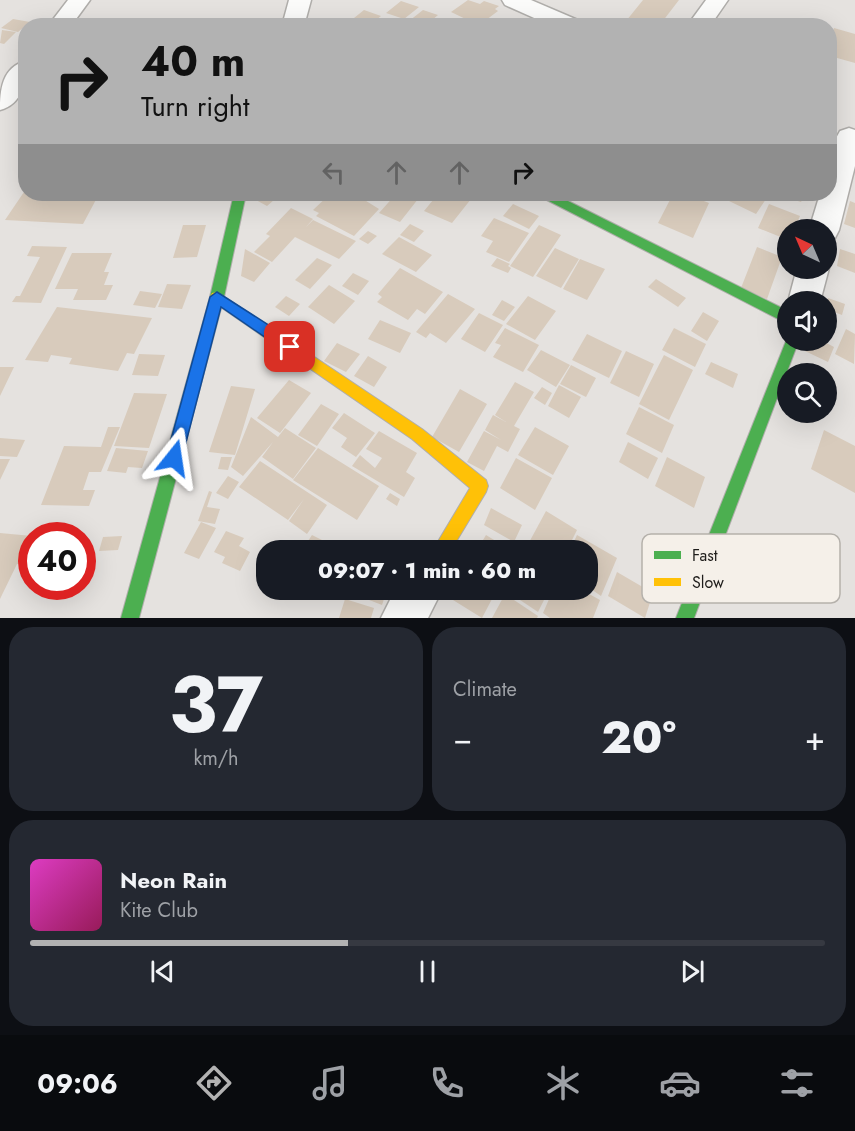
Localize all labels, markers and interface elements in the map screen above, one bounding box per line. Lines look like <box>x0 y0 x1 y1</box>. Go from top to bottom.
text: 40 m <box>141 31 245 92</box>
icon: right <box>42 42 120 120</box>
text: Turn right <box>141 87 249 126</box>
icon: left <box>317 156 350 189</box>
icon: ahead <box>380 156 413 189</box>
icon: ahead <box>443 156 476 189</box>
icon: right <box>506 156 539 189</box>
north arrow <box>777 219 837 279</box>
map controls <box>777 219 837 423</box>
button: sound <box>777 291 837 351</box>
pin <box>264 321 315 372</box>
icon: arrive <box>273 330 306 363</box>
button: search <box>777 363 837 423</box>
position arrow <box>142 426 206 490</box>
speed limit sign: 40 <box>18 522 96 600</box>
legend <box>642 534 840 603</box>
text: Fast <box>692 544 718 567</box>
text: 09:07 · 1 min · 60 m <box>318 554 536 586</box>
text: Slow <box>692 571 724 594</box>
text: 37 <box>169 649 263 761</box>
text: Climate <box>453 675 517 704</box>
text: 20° <box>601 705 676 770</box>
text: − <box>453 715 472 762</box>
text: + <box>805 715 825 762</box>
text: km/h <box>193 744 239 773</box>
text: Neon Rain <box>120 864 227 896</box>
text: Kite Club <box>120 896 198 925</box>
icon: previous <box>146 955 179 988</box>
icon: pause <box>411 955 444 988</box>
icon: next <box>676 955 709 988</box>
icon: directions <box>193 1062 235 1104</box>
icon: music <box>309 1062 351 1104</box>
icon: phone <box>426 1062 468 1104</box>
icon: climate <box>542 1062 584 1104</box>
icon: car <box>659 1062 701 1104</box>
icon: filters <box>776 1062 818 1104</box>
text: 09:06 <box>37 1064 118 1103</box>

